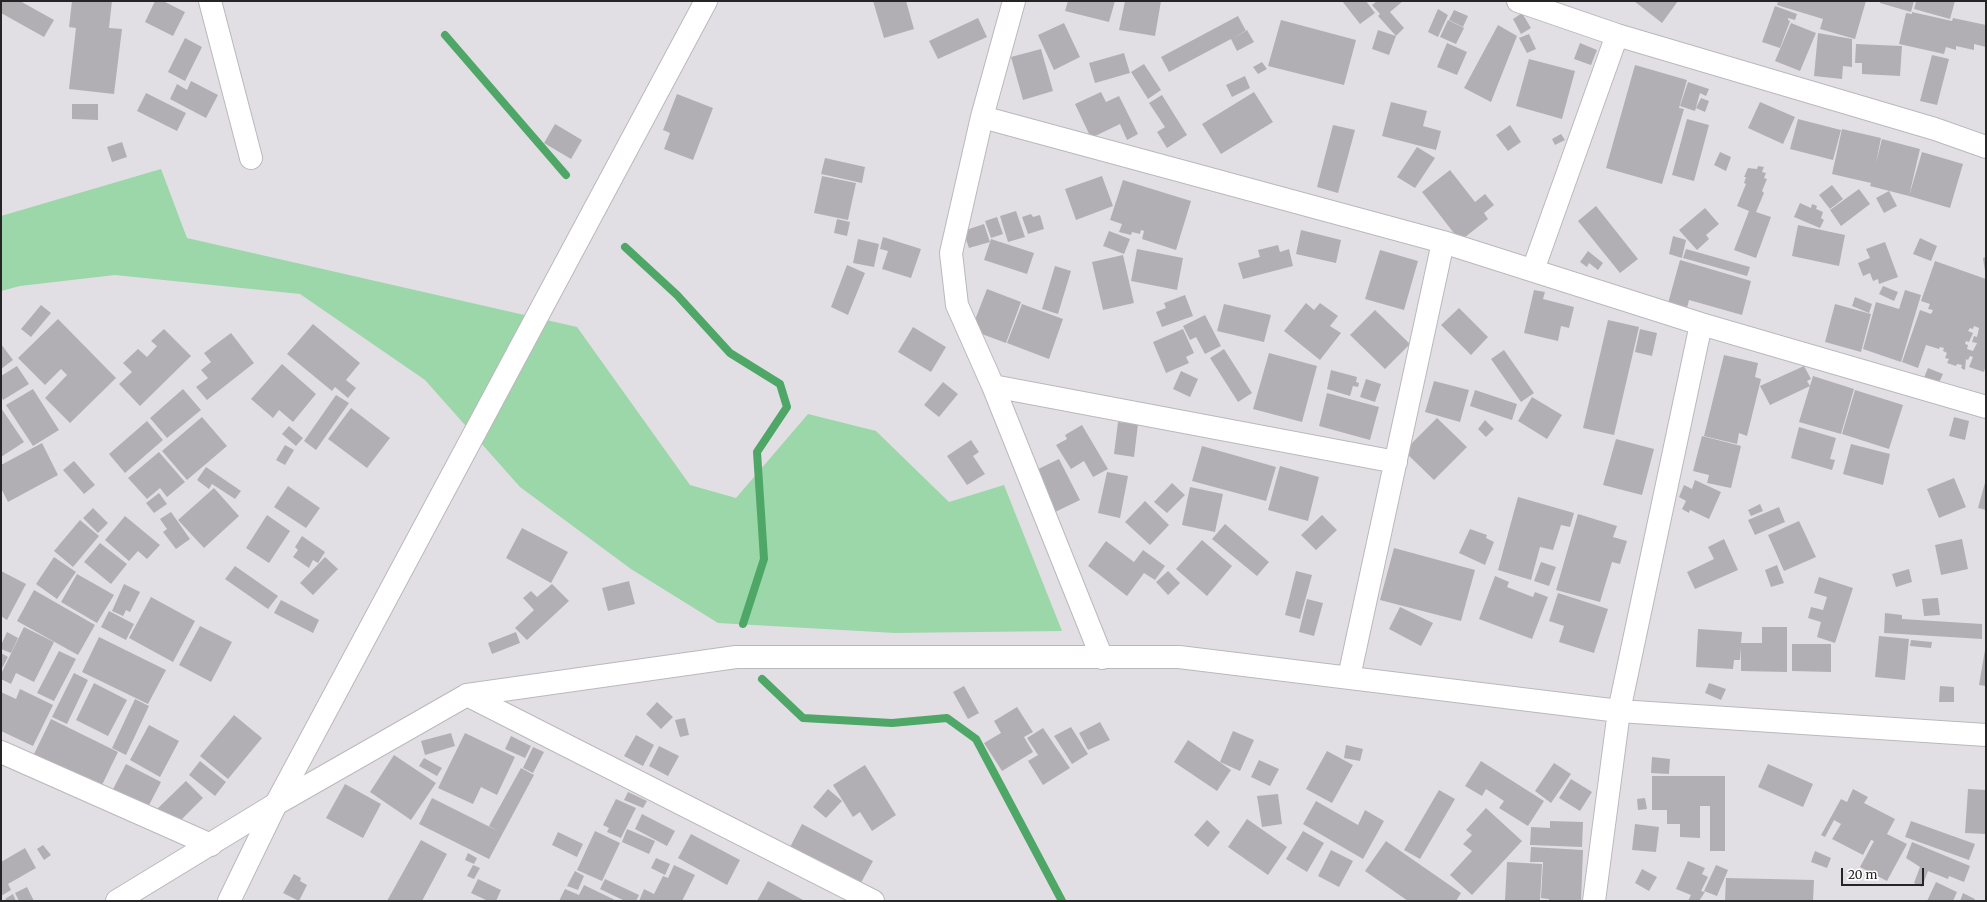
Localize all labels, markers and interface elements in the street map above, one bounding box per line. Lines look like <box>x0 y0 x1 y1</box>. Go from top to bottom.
scale bar <box>1843 860 1926 886</box>
text: 20 m <box>1848 867 1877 882</box>

